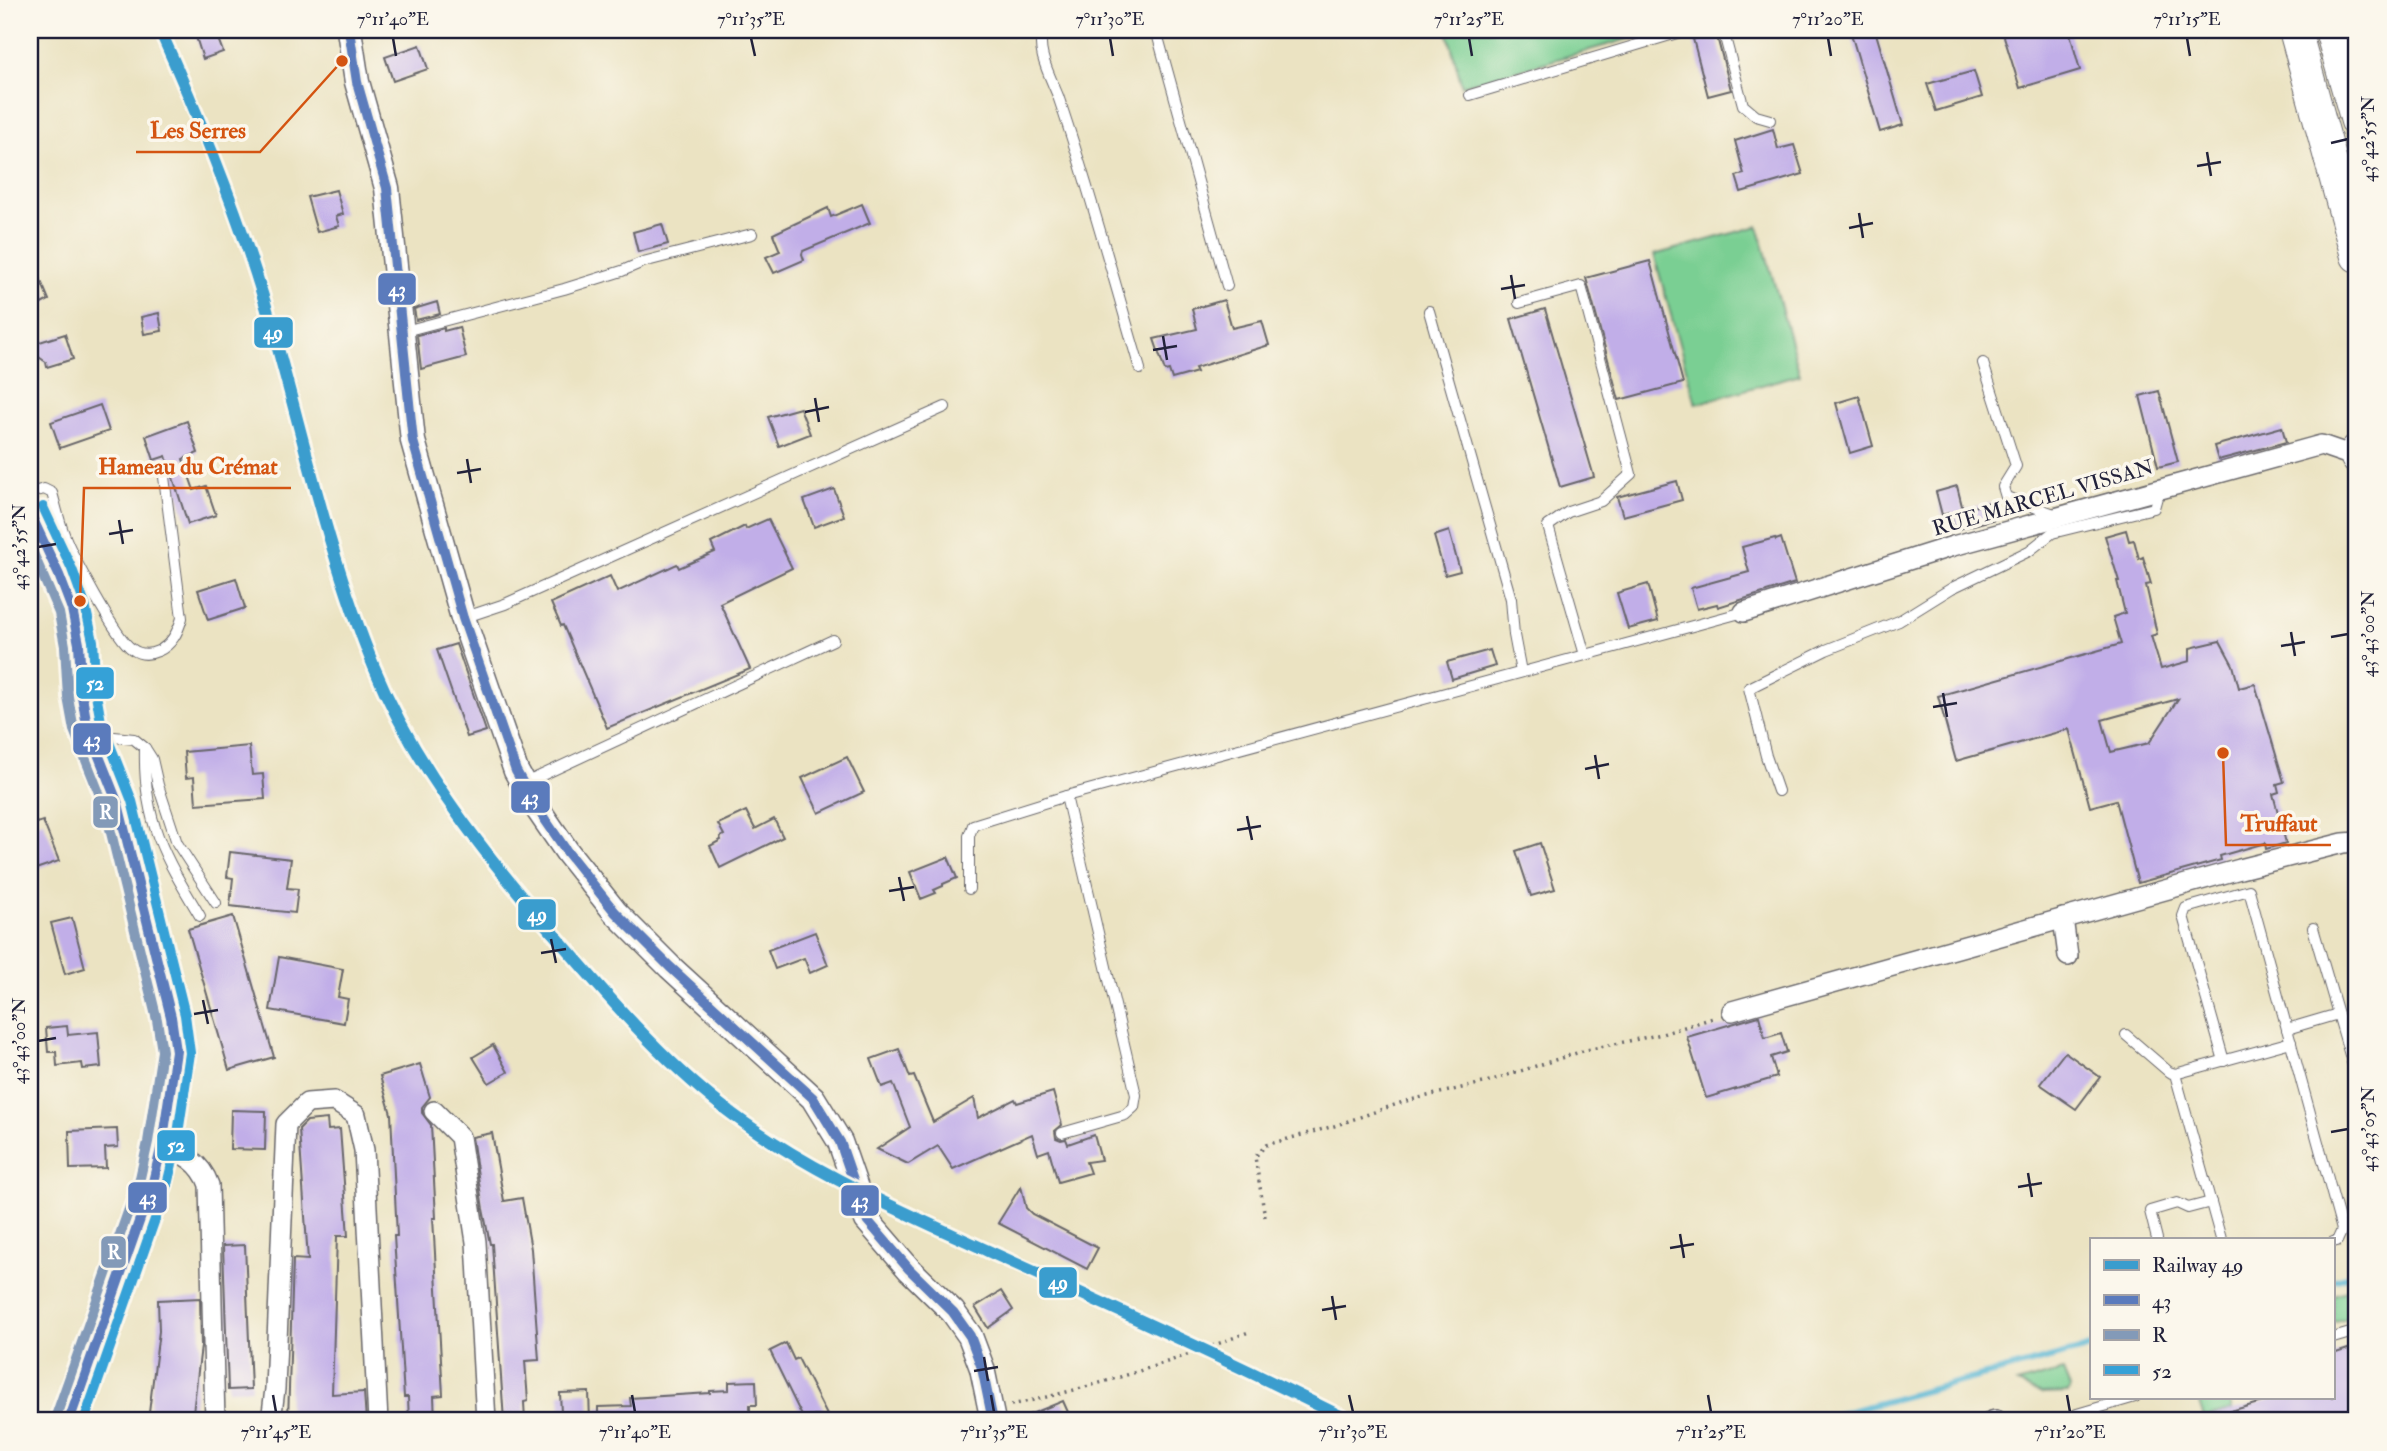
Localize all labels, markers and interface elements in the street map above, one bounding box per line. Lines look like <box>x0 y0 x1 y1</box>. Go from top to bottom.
text: 7°11'40"E <box>357 8 429 31</box>
text: 7°11'35"E <box>717 8 785 31</box>
text: 7°11'30"E <box>1075 8 1145 31</box>
text: 7°11'25"E <box>1434 8 1504 31</box>
text: 7°11'20"E <box>1792 8 1864 31</box>
text: 7°11'15"E <box>2153 8 2221 31</box>
text: 43°42'55"N <box>2357 96 2380 182</box>
callout: Les Serres <box>136 108 260 152</box>
text: Les Serres <box>150 116 246 145</box>
line badge: 43 <box>377 272 417 306</box>
text: 43 <box>387 278 406 302</box>
line badge: 49 <box>253 316 294 349</box>
text: 49 <box>262 321 283 345</box>
callout: Hameau du Crémat <box>84 444 291 488</box>
text: Hameau du Crémat <box>98 452 278 481</box>
street label: RUE MARCEL VISSAN <box>1929 453 2157 543</box>
text: 43°42'55"N <box>8 504 31 590</box>
text: 43°43'00"N <box>2357 591 2380 677</box>
line badge: 52 <box>75 666 115 700</box>
text: 52 <box>86 672 104 696</box>
line badge: 43 <box>72 722 112 756</box>
text: 43 <box>82 728 101 752</box>
line badge: 43 <box>510 780 551 814</box>
text: 43 <box>520 786 539 810</box>
line badge: R <box>92 795 119 829</box>
text: R <box>99 801 114 825</box>
callout: Truffaut <box>2226 801 2331 845</box>
text: Truffaut <box>2240 809 2318 838</box>
line badge: 49 <box>517 898 557 931</box>
text: 49 <box>526 903 547 927</box>
text: 43°43'00"N <box>8 998 31 1084</box>
text: 43°43'05"N <box>2357 1086 2380 1172</box>
line badge: 52 <box>156 1129 196 1162</box>
text: 52 <box>167 1134 185 1158</box>
line badge: 43 <box>127 1181 168 1214</box>
line badge: 43 <box>840 1184 880 1217</box>
text: 43 <box>138 1186 157 1210</box>
text: 43 <box>850 1189 869 1213</box>
line badge: R <box>100 1235 127 1269</box>
legend <box>2090 1238 2334 1398</box>
text: R <box>107 1241 122 1265</box>
text: Railway 49 <box>2152 1252 2244 1279</box>
line badge: 49 <box>1038 1266 1078 1299</box>
text: 49 <box>1047 1271 1068 1295</box>
text: 43 <box>2152 1288 2171 1315</box>
text: R <box>2152 1322 2168 1349</box>
text: 52 <box>2152 1358 2172 1385</box>
text: 7°11'45"E <box>241 1421 311 1444</box>
text: 7°11'40"E <box>599 1421 671 1444</box>
text: 7°11'35"E <box>960 1421 1028 1444</box>
text: 7°11'30"E <box>1318 1421 1388 1444</box>
text: 7°11'25"E <box>1676 1421 1746 1444</box>
text: 7°11'20"E <box>2034 1421 2106 1444</box>

